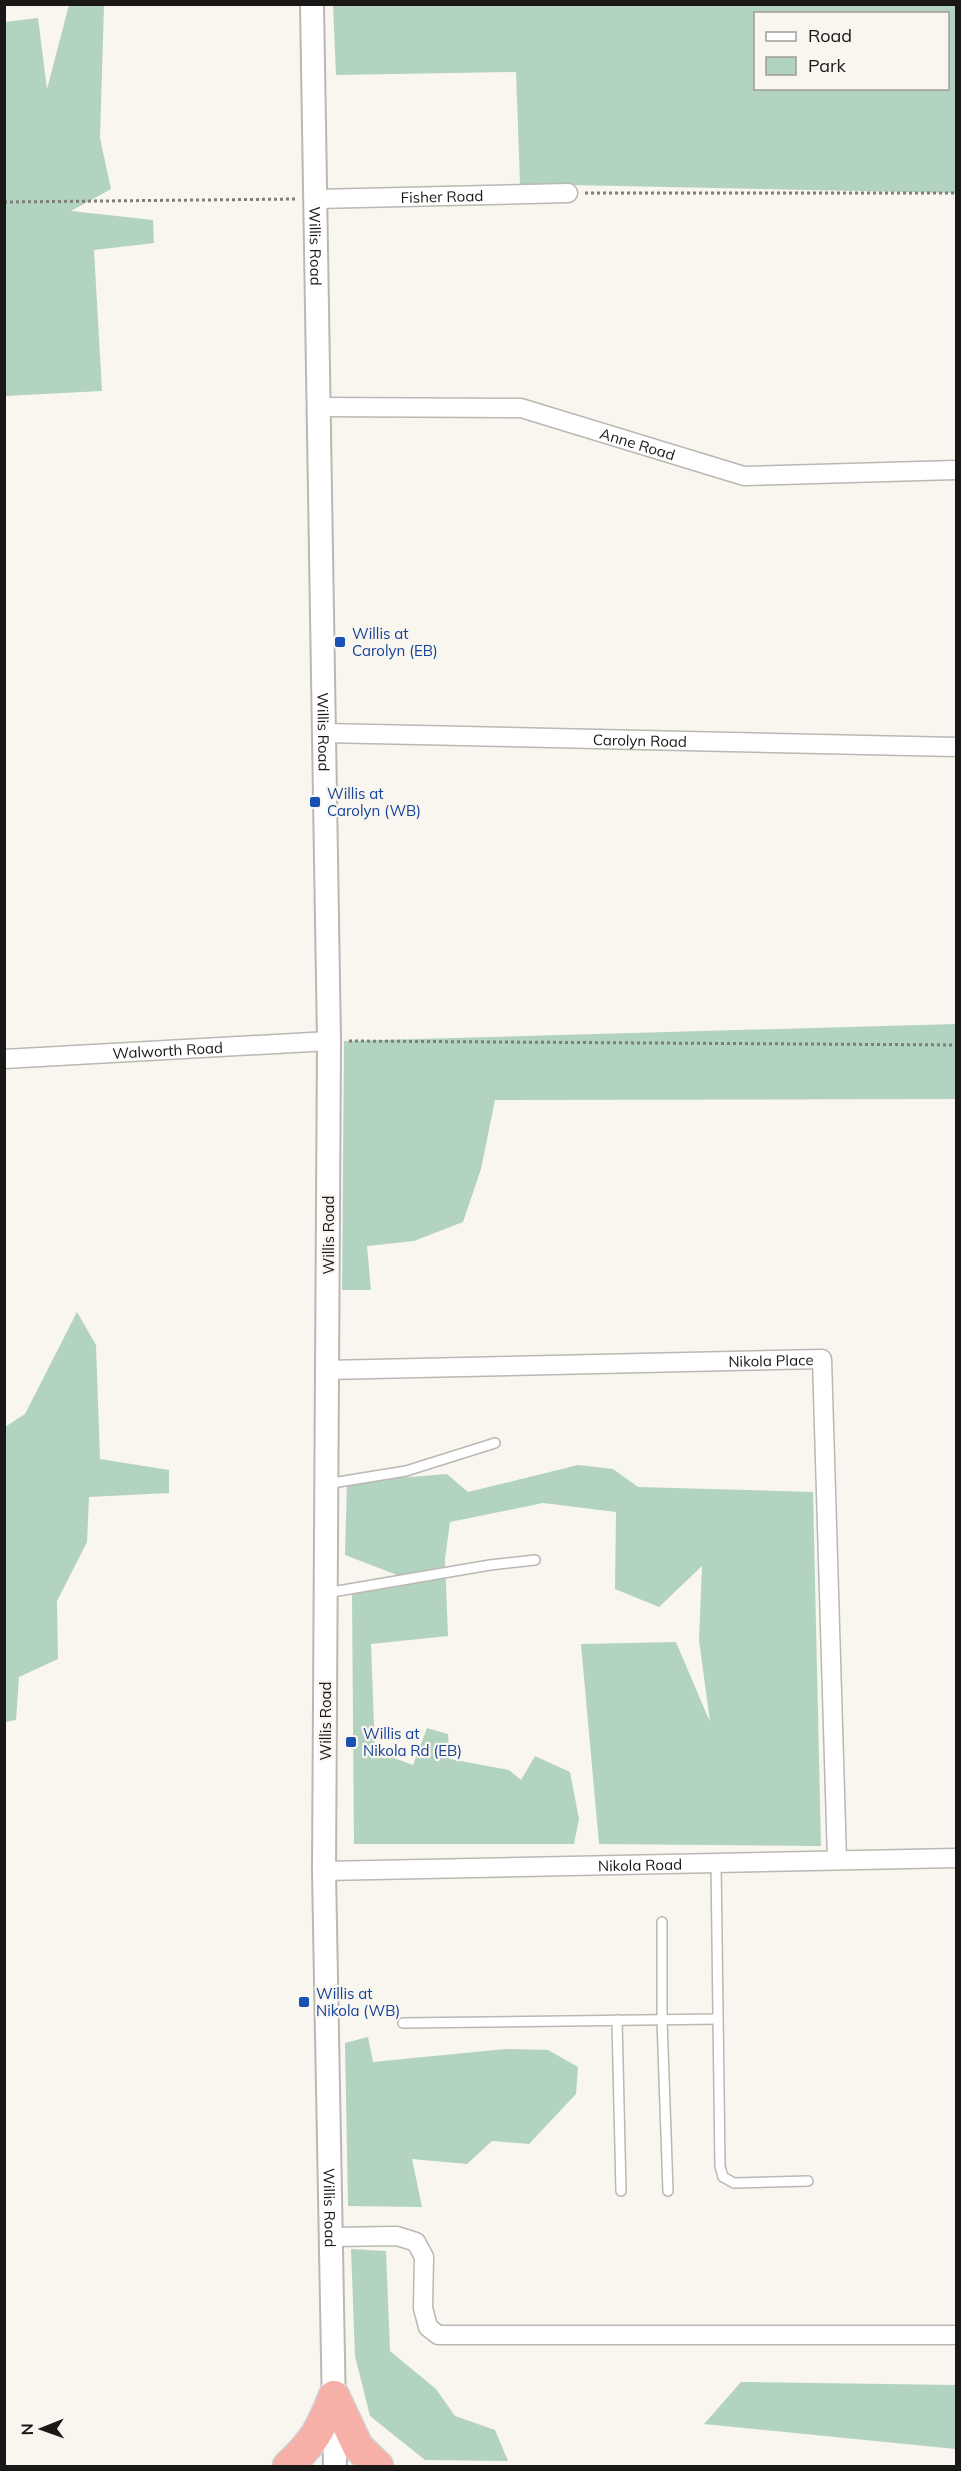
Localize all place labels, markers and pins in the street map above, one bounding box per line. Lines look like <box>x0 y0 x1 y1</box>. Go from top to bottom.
place label: Willis at Carolyn (EB) <box>352 624 438 660</box>
marker: Willis at Carolyn (EB) <box>333 635 347 649</box>
place label: Willis at Carolyn (WB) <box>327 784 421 820</box>
marker: Willis at Carolyn (WB) <box>308 795 322 809</box>
place label: Willis at Nikola Rd (EB) <box>363 1724 462 1760</box>
marker: Willis at Nikola Rd (EB) <box>344 1735 358 1749</box>
place label: Willis at Nikola (WB) <box>316 1984 400 2020</box>
marker: Willis at Nikola (WB) <box>297 1995 311 2009</box>

